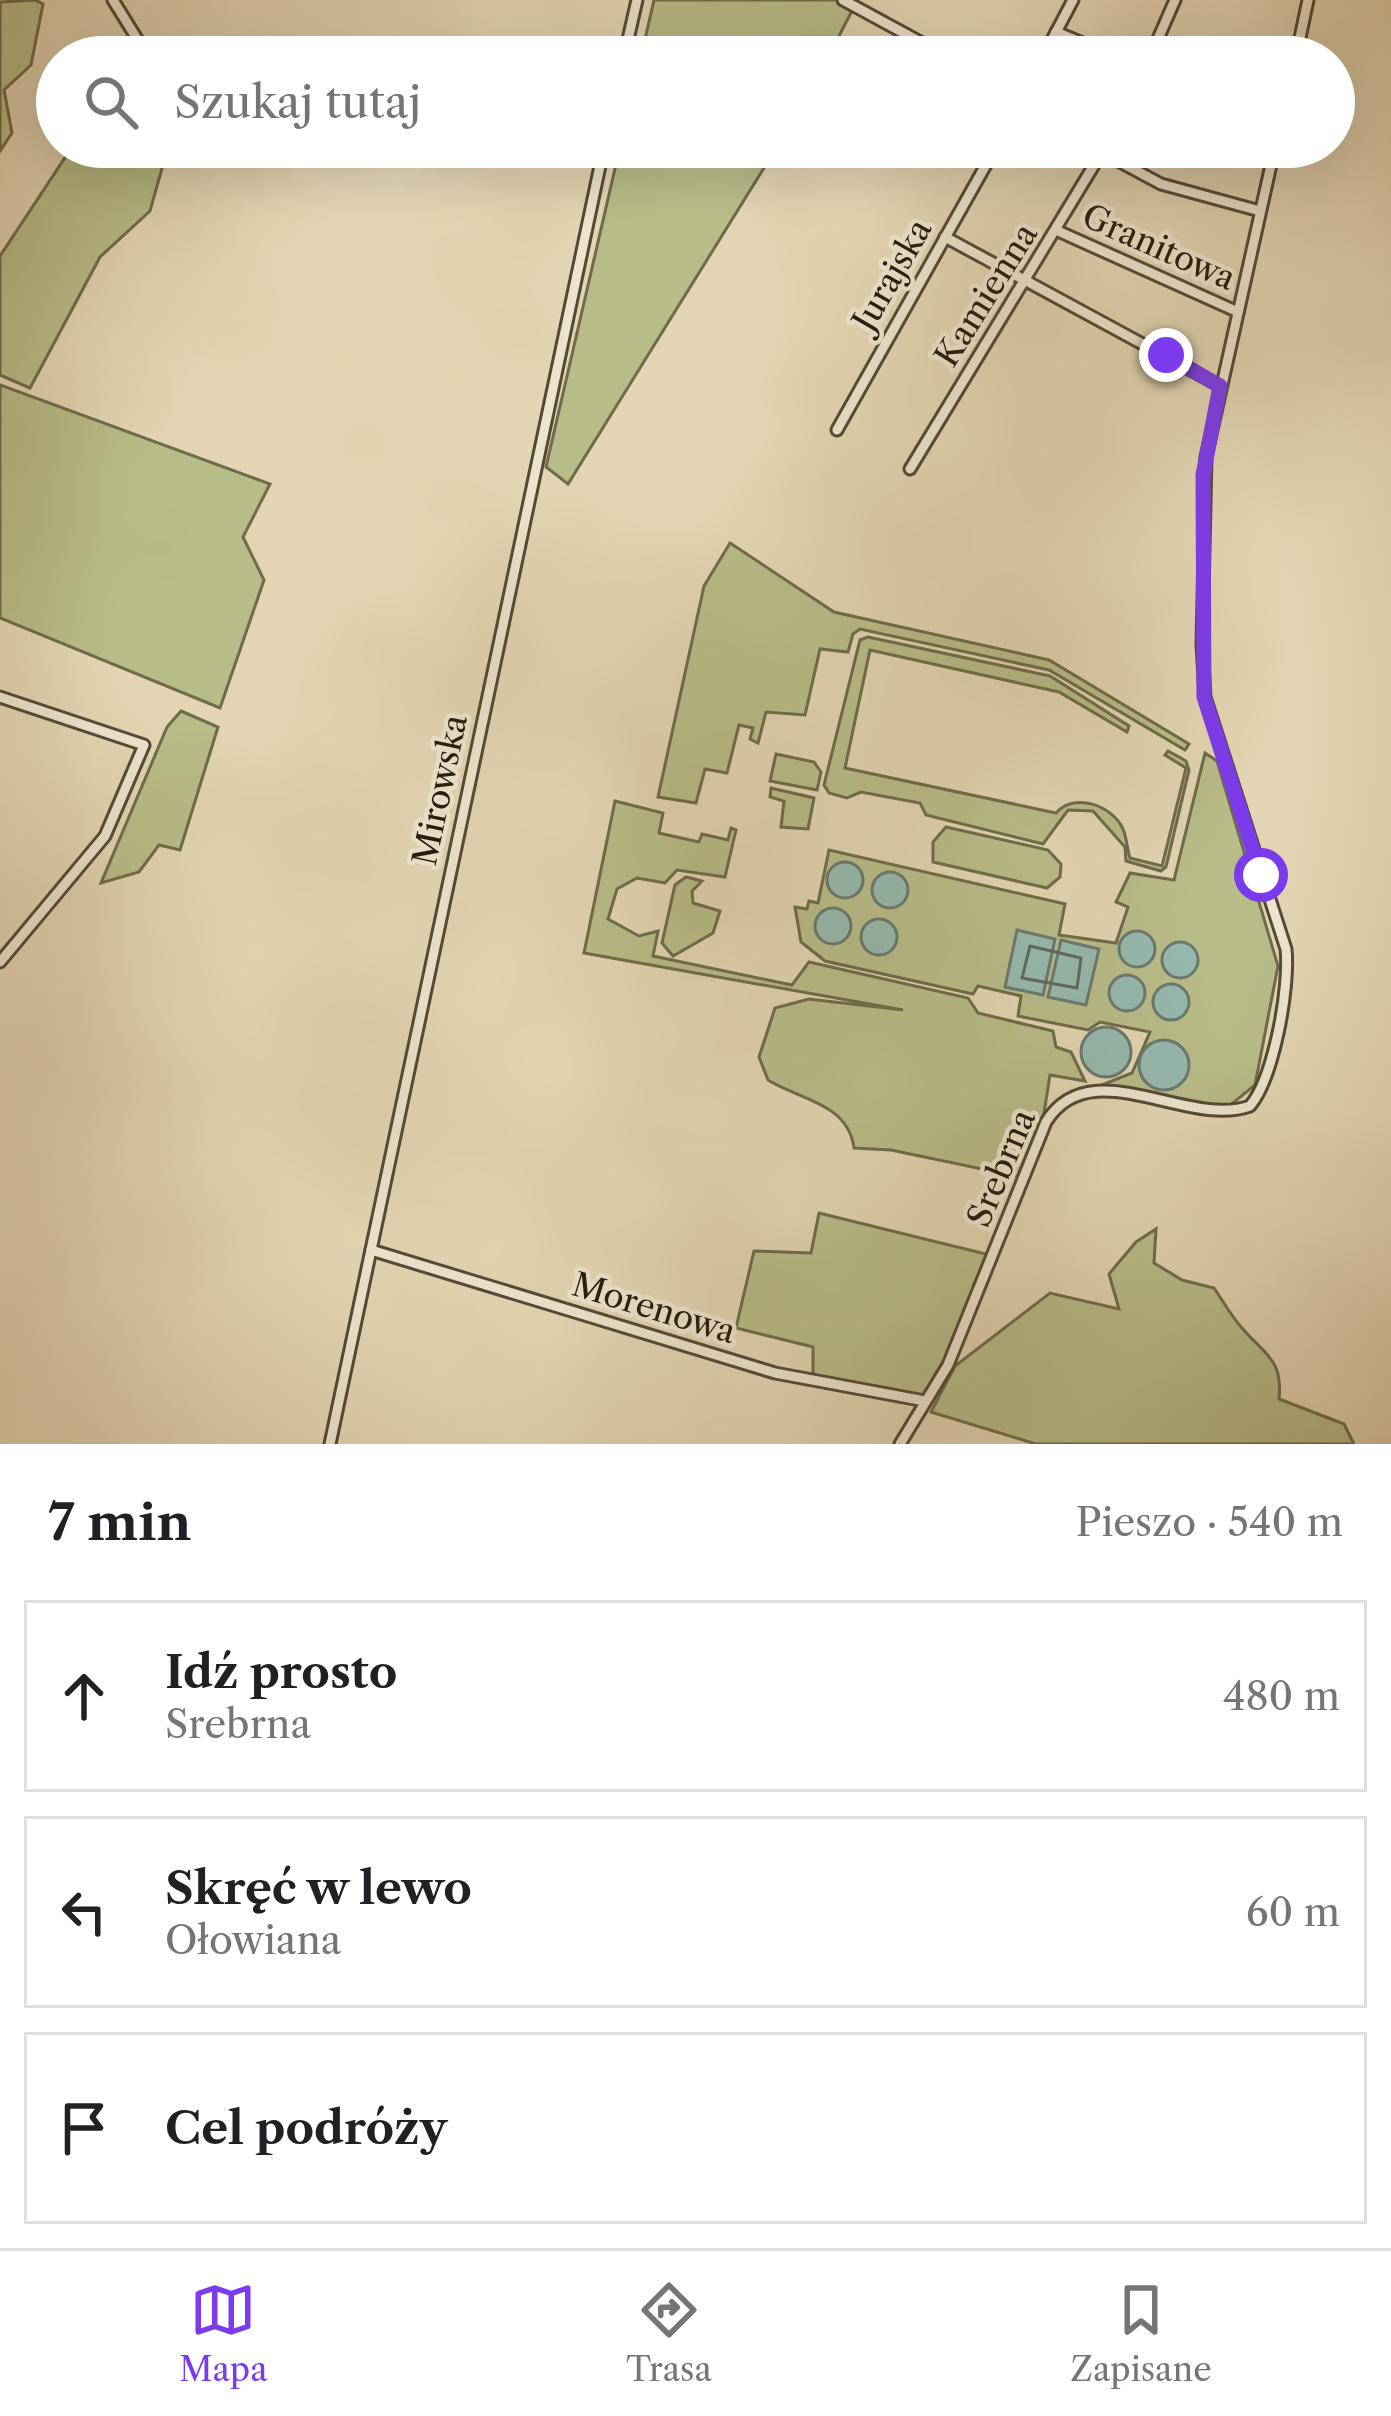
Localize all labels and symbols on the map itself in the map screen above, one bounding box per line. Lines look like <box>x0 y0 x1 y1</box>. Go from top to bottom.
street label: Granitowa <box>1076 195 1242 299</box>
street label: Jurajska <box>841 211 941 343</box>
street label: Kamienna <box>926 215 1046 374</box>
route end <box>1139 328 1193 382</box>
street label: Mirowska <box>404 710 476 869</box>
route start <box>1234 848 1288 902</box>
street label: Srebrna <box>958 1103 1044 1233</box>
street label: Morenowa <box>567 1264 741 1352</box>

